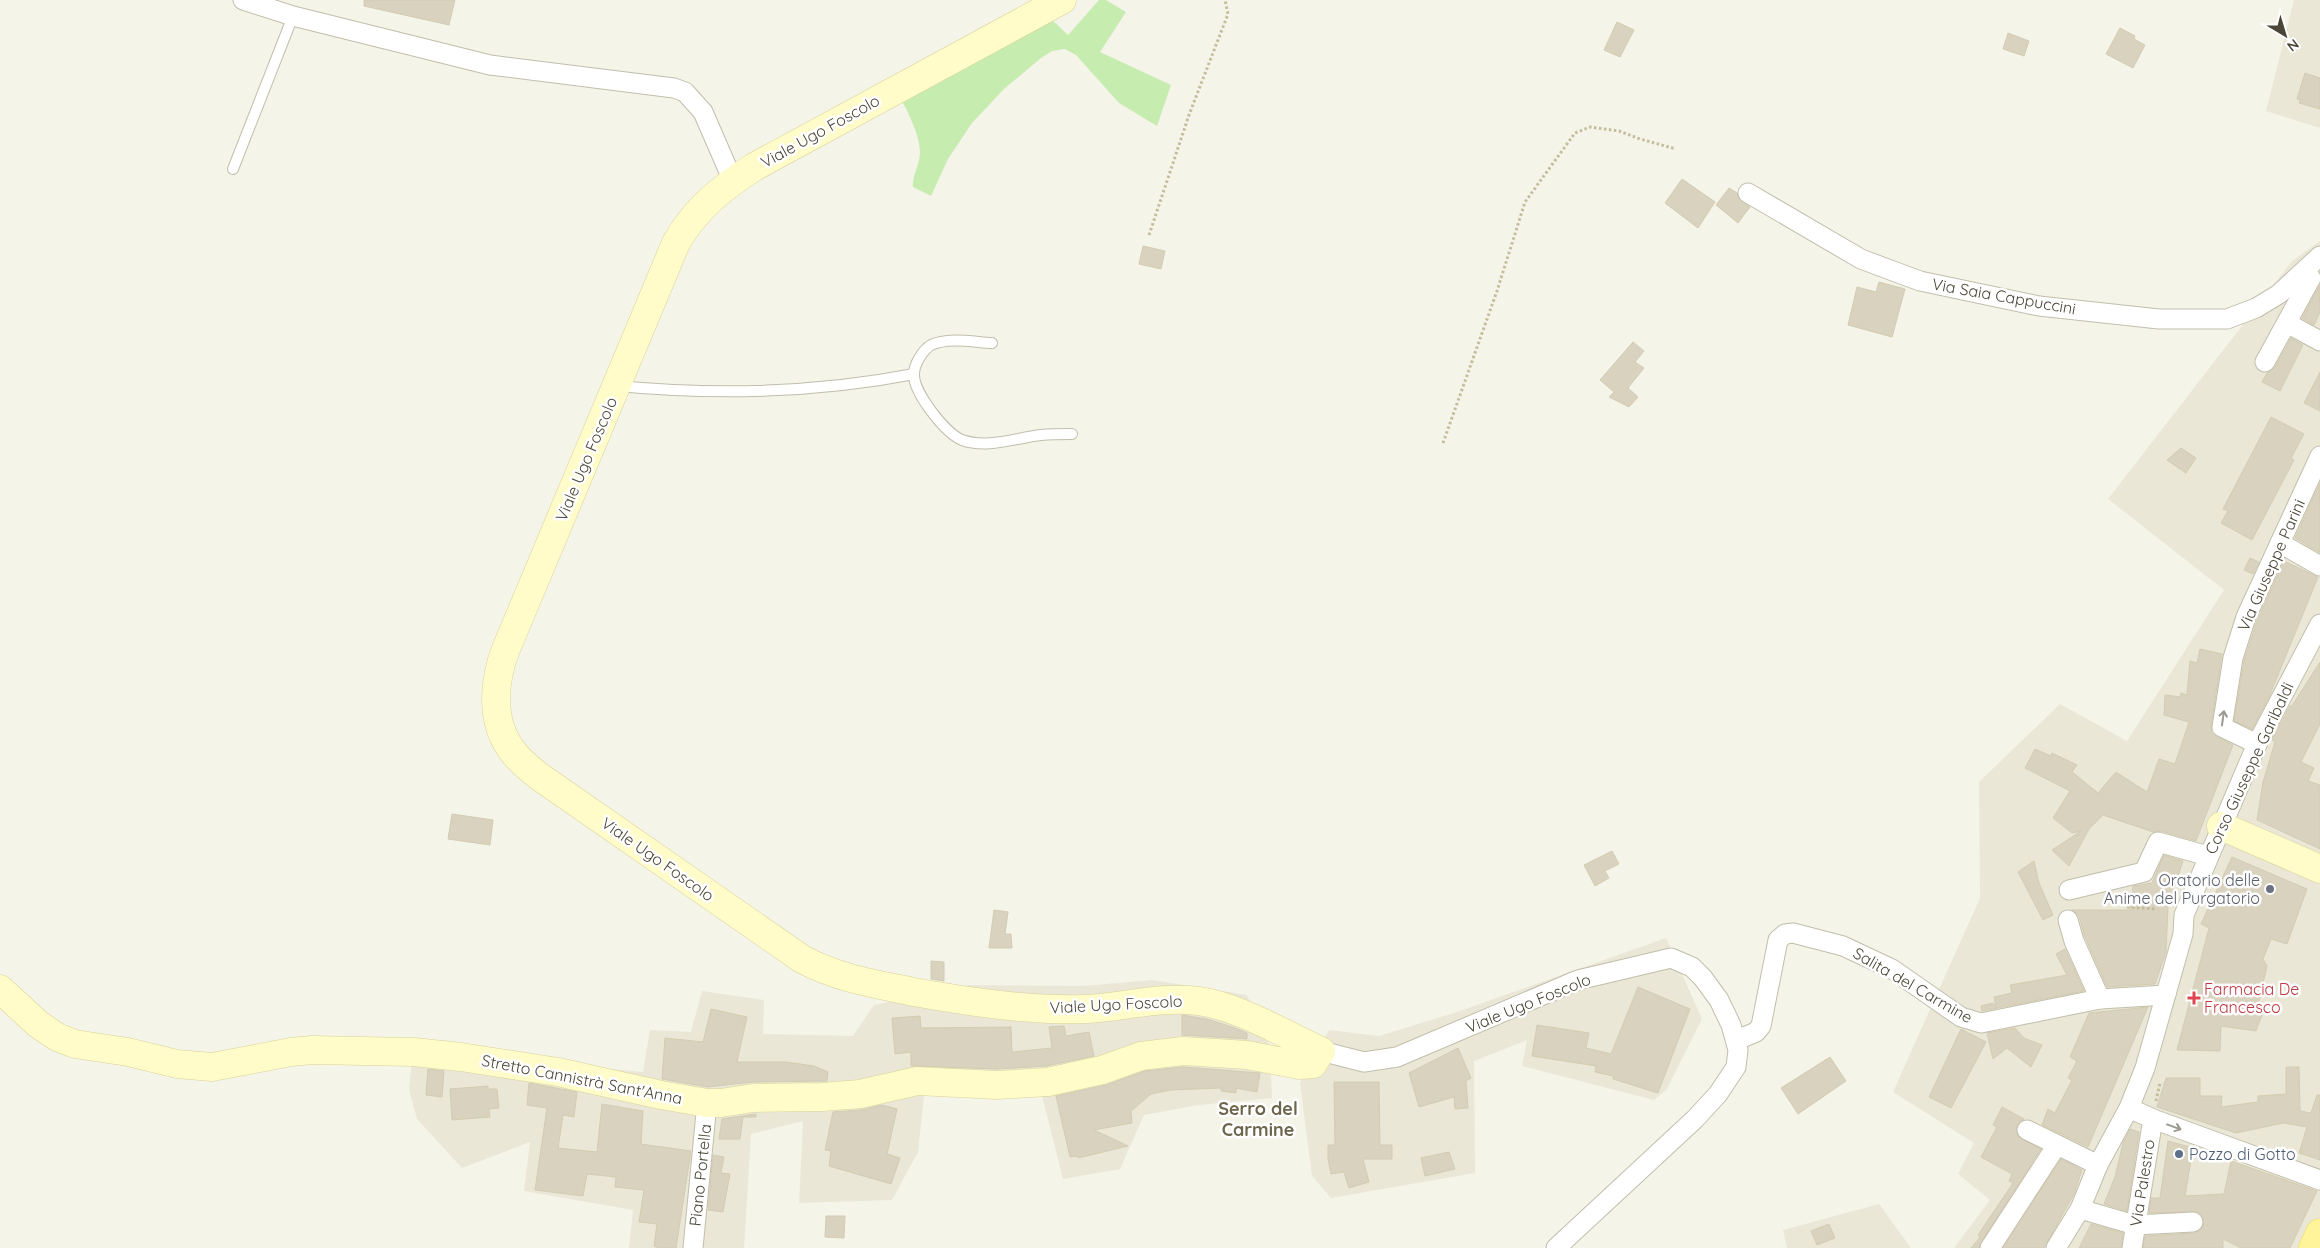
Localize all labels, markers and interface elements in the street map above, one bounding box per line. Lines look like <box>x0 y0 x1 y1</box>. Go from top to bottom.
north arrow <box>2260 10 2310 60</box>
text: N <box>2283 35 2303 56</box>
street label: Viale Ugo Foscolo <box>757 90 883 172</box>
street label: Via Saia Cappuccini <box>1931 274 2077 318</box>
street label: Viale Ugo Foscolo <box>551 394 621 524</box>
street label: Via Giuseppe Parini <box>2233 496 2309 634</box>
street label: Corso Giuseppe Garibaldi <box>2200 679 2298 857</box>
one-way arrow <box>2218 710 2228 726</box>
street label: Viale Ugo Foscolo <box>598 813 718 905</box>
place label: Oratorio delle Anime del Purgatorio <box>2104 870 2260 908</box>
marker: Oratorio delle Anime del Purgatorio <box>2264 883 2276 895</box>
street label: Salita del Carmine <box>1850 943 1976 1027</box>
street label: Viale Ugo Foscolo <box>1463 969 1593 1037</box>
place label: Farmacia De Francesco <box>2204 979 2299 1017</box>
street label: Viale Ugo Foscolo <box>1049 991 1183 1017</box>
marker: Farmacia De Francesco <box>2188 992 2200 1004</box>
street label: Stretto Cannistrà Sant'Anna <box>480 1050 684 1108</box>
district label: Serro del Carmine <box>1218 1097 1298 1141</box>
street label: Piano Portella <box>685 1123 715 1227</box>
one-way arrow <box>2166 1123 2181 1132</box>
street label: Via Palestro <box>2125 1138 2159 1228</box>
place label: Pozzo di Gotto <box>2189 1144 2296 1164</box>
marker: Pozzo di Gotto <box>2173 1148 2185 1160</box>

